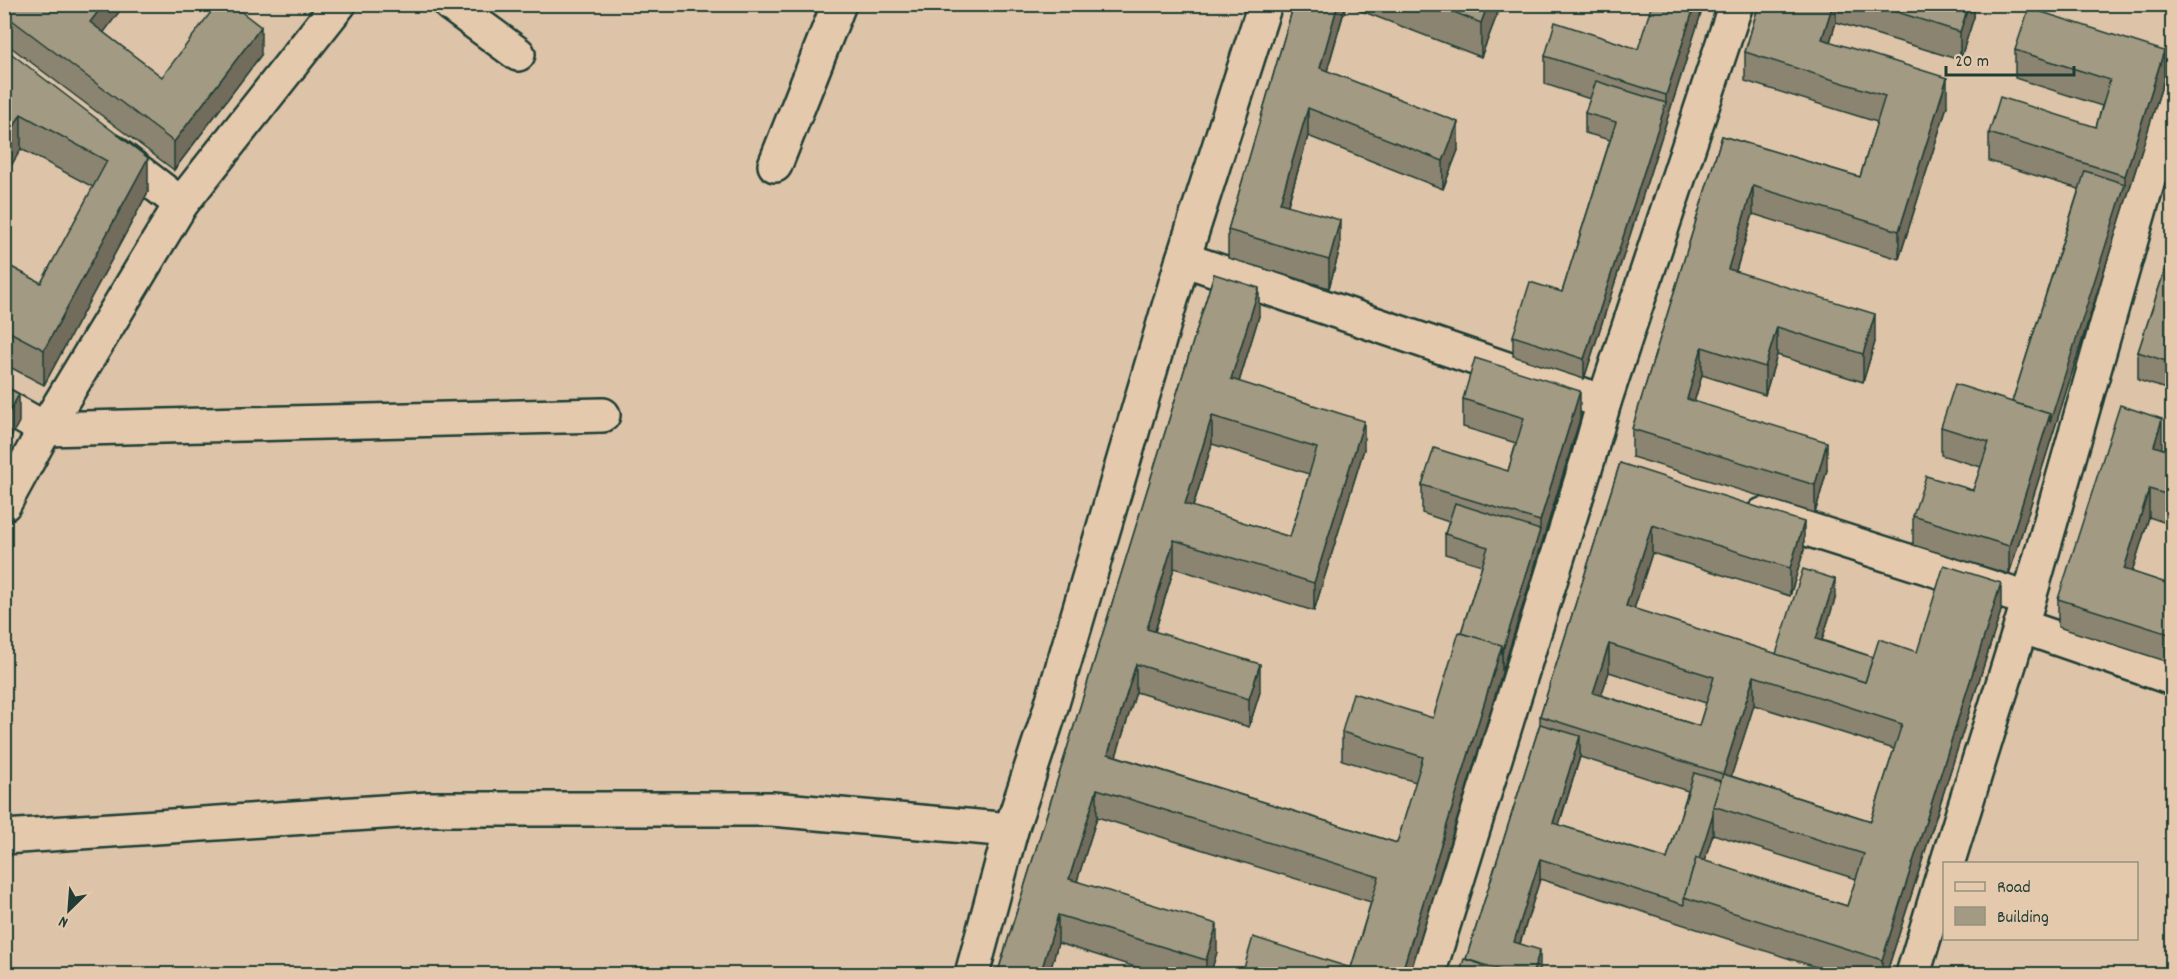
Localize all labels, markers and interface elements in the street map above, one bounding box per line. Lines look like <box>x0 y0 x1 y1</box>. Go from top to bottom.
scale bar <box>1946 39 2074 77</box>
text: 20 m <box>1955 50 1989 75</box>
legend <box>1943 862 2138 940</box>
text: Road <box>1997 876 2031 901</box>
north arrow <box>39 880 99 940</box>
text: Building <box>1997 906 2049 931</box>
text: N <box>55 909 72 933</box>

